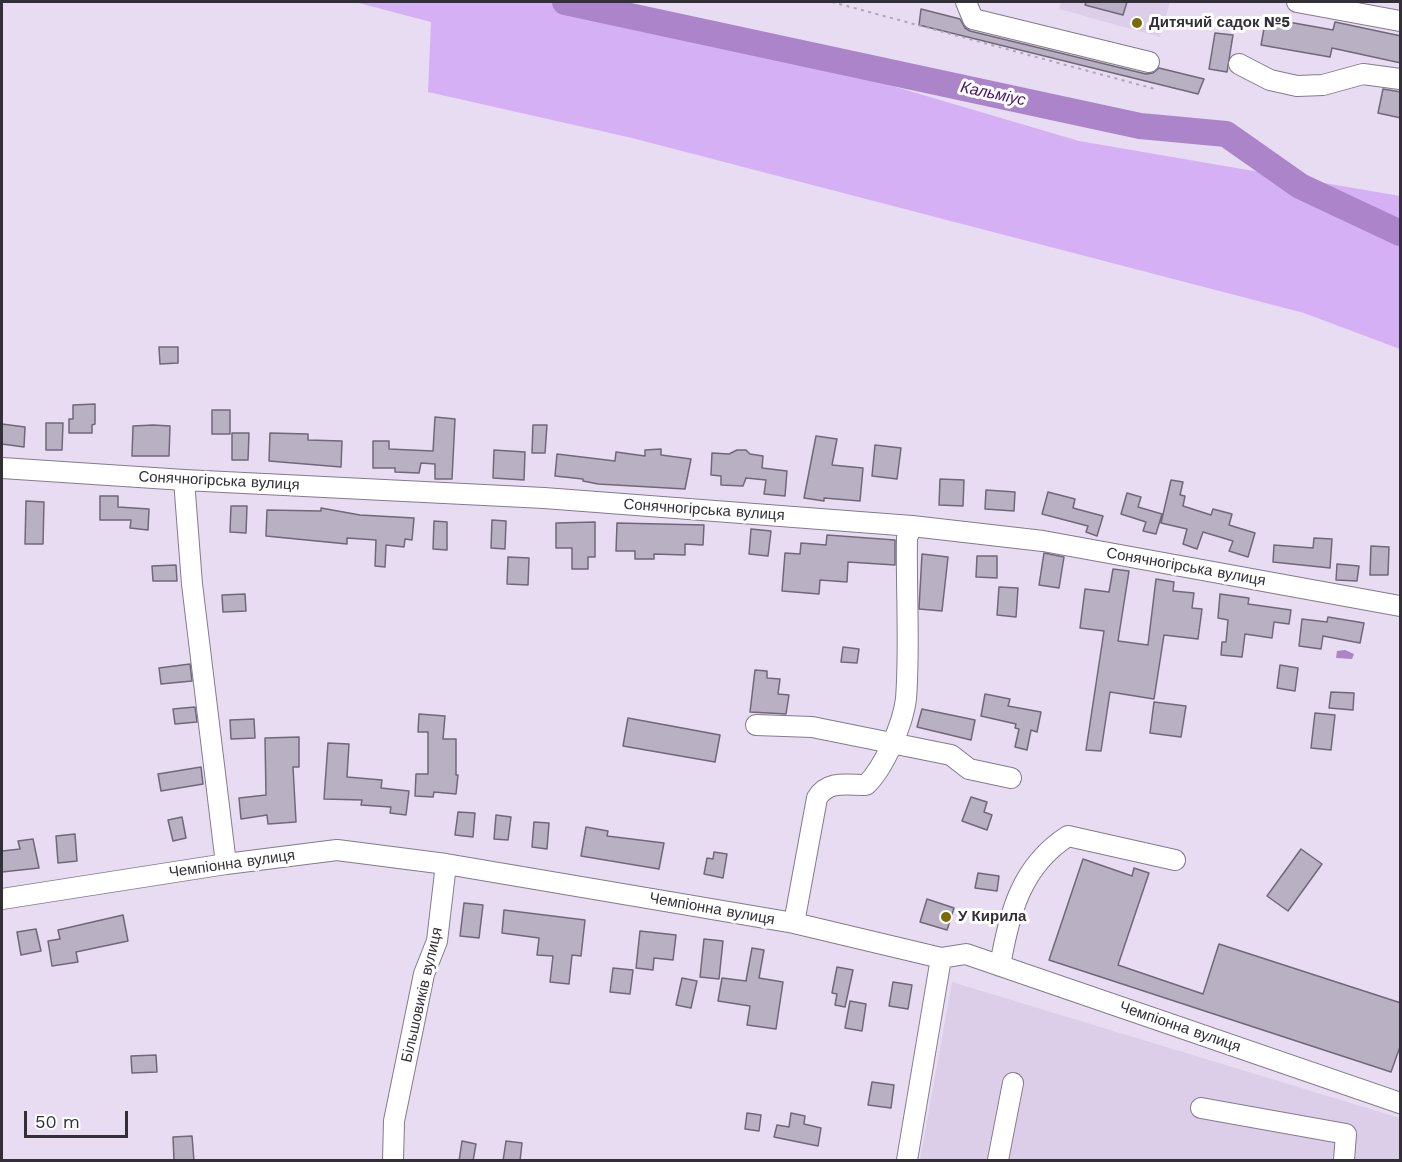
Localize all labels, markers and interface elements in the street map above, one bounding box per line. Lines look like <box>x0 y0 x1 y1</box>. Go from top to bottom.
place label: Дитячий садок №5 <box>1149 14 1290 32</box>
marker: Дитячий садок №5 <box>1130 16 1144 30</box>
water label: Кальміус <box>959 78 1027 110</box>
street label: Сонячногірська вулиця <box>138 468 300 494</box>
street label: Сонячногірська вулиця <box>623 495 785 525</box>
street label: Сонячногірська вулиця <box>1105 544 1267 590</box>
street label: Чемпіонна вулиця <box>168 846 296 882</box>
street label: Чемпіонна вулиця <box>648 889 776 929</box>
place label: У Кирила <box>958 908 1026 926</box>
marker: У Кирила <box>939 910 953 924</box>
street label: Більшовиків вулиця <box>398 926 446 1064</box>
street label: Чемпіонна вулиця <box>1117 998 1243 1056</box>
scale bar <box>27 1099 130 1137</box>
text: 50 m <box>35 1111 80 1132</box>

